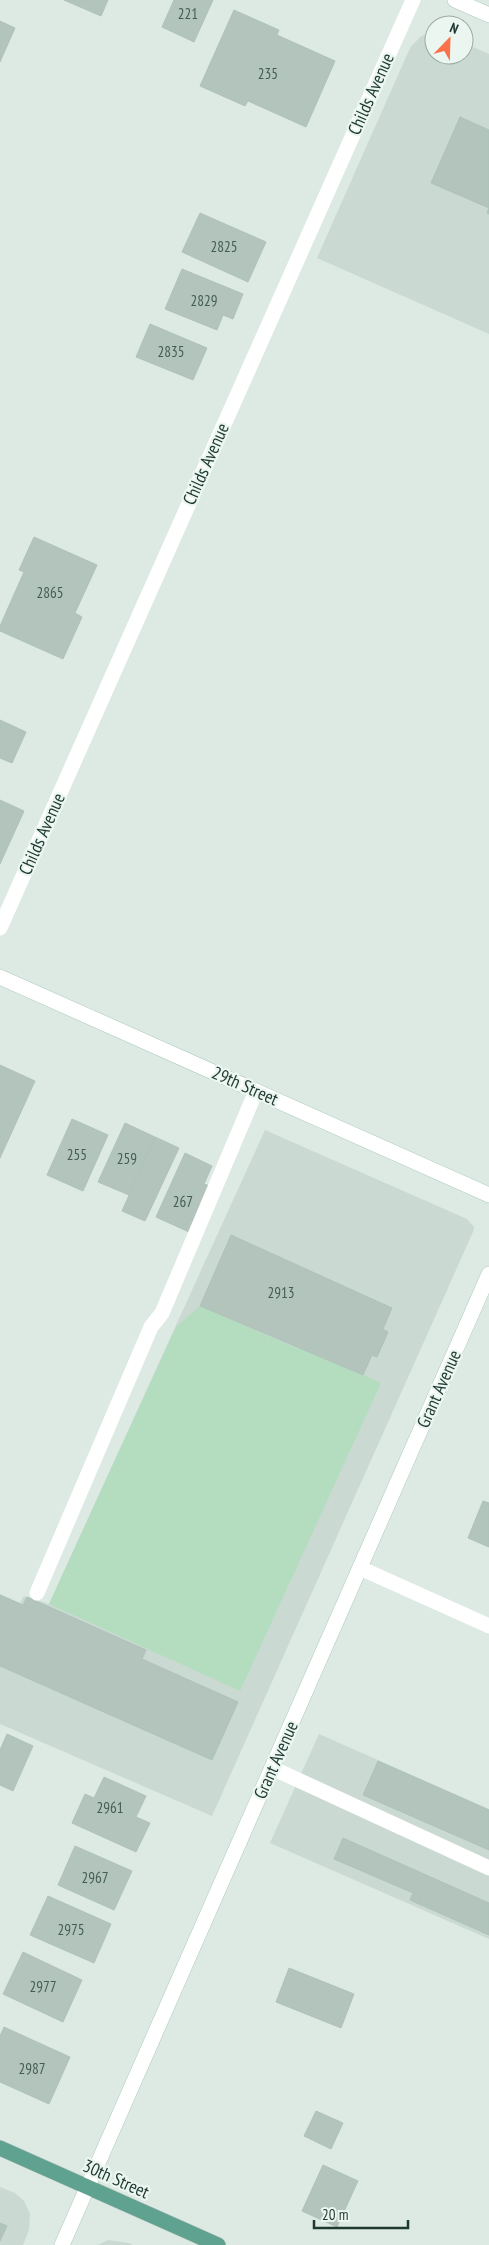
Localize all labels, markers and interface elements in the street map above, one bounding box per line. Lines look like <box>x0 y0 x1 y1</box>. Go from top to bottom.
house number: 221 <box>178 4 198 23</box>
north arrow <box>424 15 474 65</box>
text: N <box>447 18 461 38</box>
street label: Childs Avenue <box>342 49 399 138</box>
house number: 235 <box>258 64 278 83</box>
house number: 2825 <box>210 237 238 256</box>
house number: 2829 <box>190 291 218 310</box>
house number: 2835 <box>157 342 185 361</box>
street label: Childs Avenue <box>177 419 234 508</box>
house number: 2865 <box>36 583 64 602</box>
street label: Childs Avenue <box>13 789 70 878</box>
street label: 29th Street <box>208 1061 282 1110</box>
house number: 255 <box>67 1145 87 1164</box>
house number: 259 <box>117 1149 137 1168</box>
house number: 267 <box>173 1192 193 1211</box>
house number: 2913 <box>267 1283 295 1302</box>
street label: Grant Avenue <box>411 1346 466 1431</box>
street label: Grant Avenue <box>248 1717 303 1802</box>
house number: 2961 <box>96 1798 124 1817</box>
house number: 2967 <box>81 1868 109 1887</box>
house number: 2975 <box>57 1920 85 1939</box>
house number: 2977 <box>29 1977 57 1996</box>
house number: 2987 <box>18 2059 46 2078</box>
street label: 30th Street <box>79 2154 153 2203</box>
scale bar <box>314 2198 408 2230</box>
text: 20 m <box>322 2205 348 2224</box>

